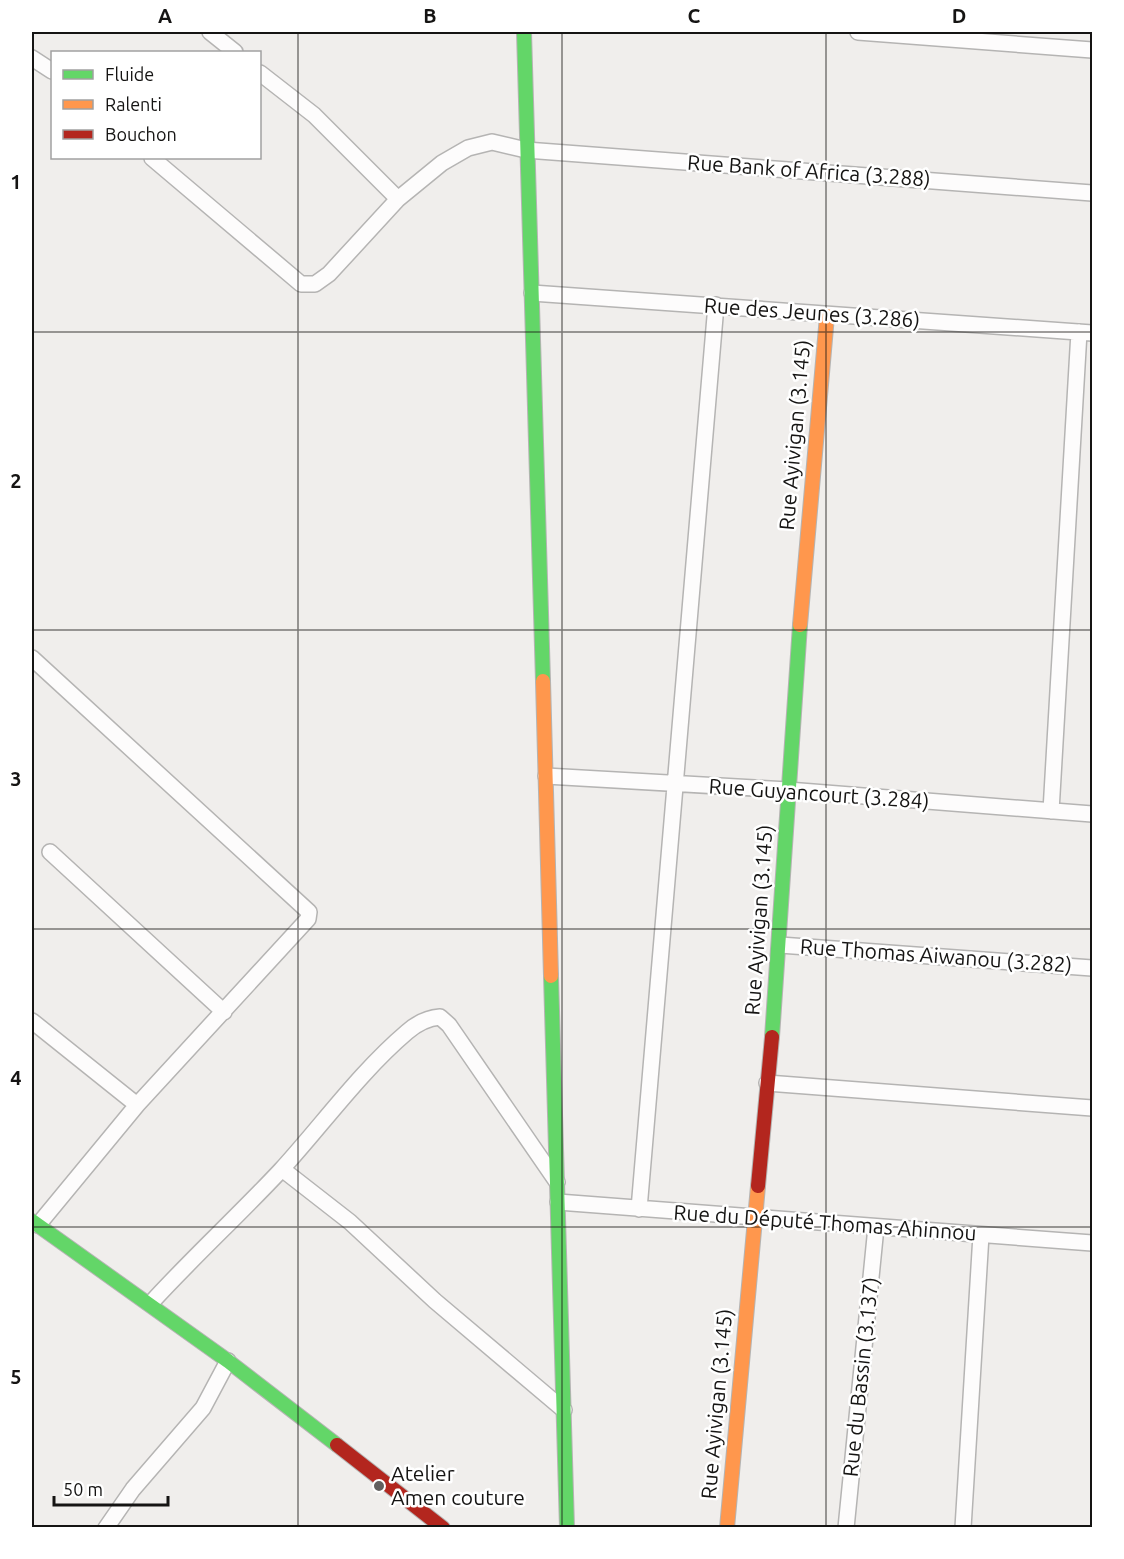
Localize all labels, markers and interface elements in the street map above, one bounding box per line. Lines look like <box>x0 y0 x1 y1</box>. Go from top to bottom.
text: A <box>158 4 172 27</box>
text: B <box>423 4 437 27</box>
text: C <box>688 4 701 27</box>
text: D <box>952 4 966 27</box>
legend <box>51 51 261 159</box>
text: Fluide <box>105 64 154 84</box>
text: Ralenti <box>105 94 162 114</box>
text: Bouchon <box>105 124 177 144</box>
street label: Rue Bank of Africa (3.288) <box>687 150 932 190</box>
text: 1 <box>10 170 22 193</box>
street label: Rue des Jeunes (3.286) <box>703 292 921 332</box>
street label: Rue Ayivigan (3.145) <box>774 339 814 531</box>
text: 2 <box>10 469 22 492</box>
text: 3 <box>10 767 22 790</box>
street label: Rue Guyancourt (3.284) <box>708 773 930 813</box>
street label: Rue Ayivigan (3.145) <box>739 824 777 1016</box>
street label: Rue Thomas Aiwanou (3.282) <box>799 934 1073 976</box>
text: 4 <box>10 1066 22 1089</box>
street label: Rue du Député Thomas Ahinnou <box>673 1199 977 1245</box>
street label: Rue du Bassin (3.137) <box>838 1276 882 1478</box>
street label: Rue Ayivigan (3.145) <box>696 1308 736 1500</box>
text: 5 <box>10 1365 22 1388</box>
place label: Atelier Amen couture <box>391 1461 525 1509</box>
scale bar <box>54 1469 168 1507</box>
text: 50 m <box>63 1479 103 1499</box>
marker: Atelier Amen couture <box>372 1479 386 1493</box>

